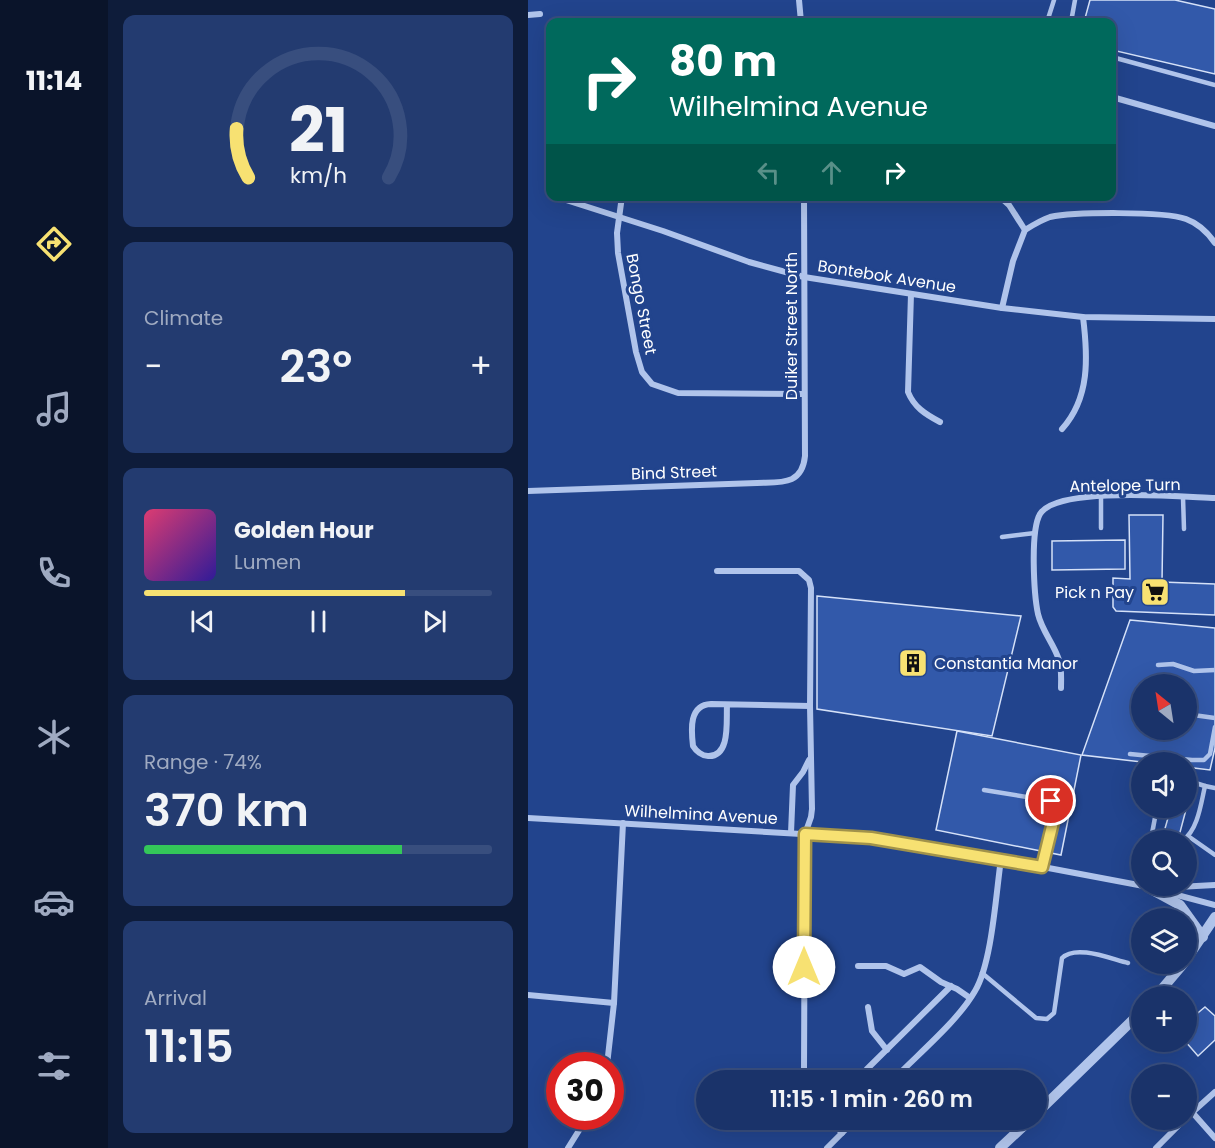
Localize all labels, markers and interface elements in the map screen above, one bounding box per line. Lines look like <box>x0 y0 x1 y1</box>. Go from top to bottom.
text: 80 m <box>669 32 777 91</box>
icon: right <box>570 42 648 120</box>
text: 11:14 <box>26 62 82 99</box>
text: 21 <box>288 86 348 174</box>
text: Wilhelmina Avenue <box>669 88 928 125</box>
icon: left <box>752 156 785 189</box>
icon: ahead <box>815 156 848 189</box>
icon: right <box>878 156 911 189</box>
text: km/h <box>289 160 347 191</box>
icon: directions <box>33 223 75 265</box>
street label: Bongo Street <box>620 252 663 357</box>
street label: Duiker Street North <box>780 252 803 400</box>
street label: Bontebok Avenue <box>816 254 958 299</box>
text: Climate <box>144 304 223 332</box>
text: 23° <box>279 335 352 398</box>
text: − <box>144 343 162 390</box>
text: + <box>469 343 492 390</box>
icon: music <box>33 388 75 430</box>
street label: Bind Street <box>631 460 718 485</box>
street label: Antelope Turn <box>1069 473 1181 498</box>
text: Golden Hour <box>234 515 374 546</box>
text: Lumen <box>234 548 301 576</box>
icon: phone <box>33 552 75 594</box>
supermarket icon: Pick n Pay <box>1139 576 1171 608</box>
place label: Pick n Pay <box>1055 581 1134 604</box>
icon: previous <box>186 605 219 638</box>
icon: pause <box>302 605 335 638</box>
icon: next <box>418 605 451 638</box>
building icon: Constantia Manor <box>897 647 929 679</box>
place label: Constantia Manor <box>934 652 1078 675</box>
north arrow <box>1131 674 1197 740</box>
map controls <box>1131 674 1197 1130</box>
icon: climate <box>33 716 75 758</box>
text: Range · 74% <box>144 748 262 776</box>
button: sound <box>1131 752 1197 818</box>
pin <box>1025 775 1076 826</box>
text: 370 km <box>144 779 309 842</box>
icon: arrive <box>1034 784 1067 817</box>
street label: Wilhelmina Avenue <box>624 799 778 830</box>
button: search <box>1131 830 1197 896</box>
icon: car <box>33 881 75 923</box>
button: layers <box>1131 908 1197 974</box>
position arrow <box>772 935 836 999</box>
text: Arrival <box>144 984 207 1012</box>
button: + <box>1131 986 1197 1052</box>
text: 11:15 <box>144 1015 234 1078</box>
icon: filters <box>33 1045 75 1087</box>
speed limit sign: 30 <box>546 1052 624 1130</box>
button: − <box>1131 1064 1197 1130</box>
text: 11:15 · 1 min · 260 m <box>770 1084 973 1115</box>

